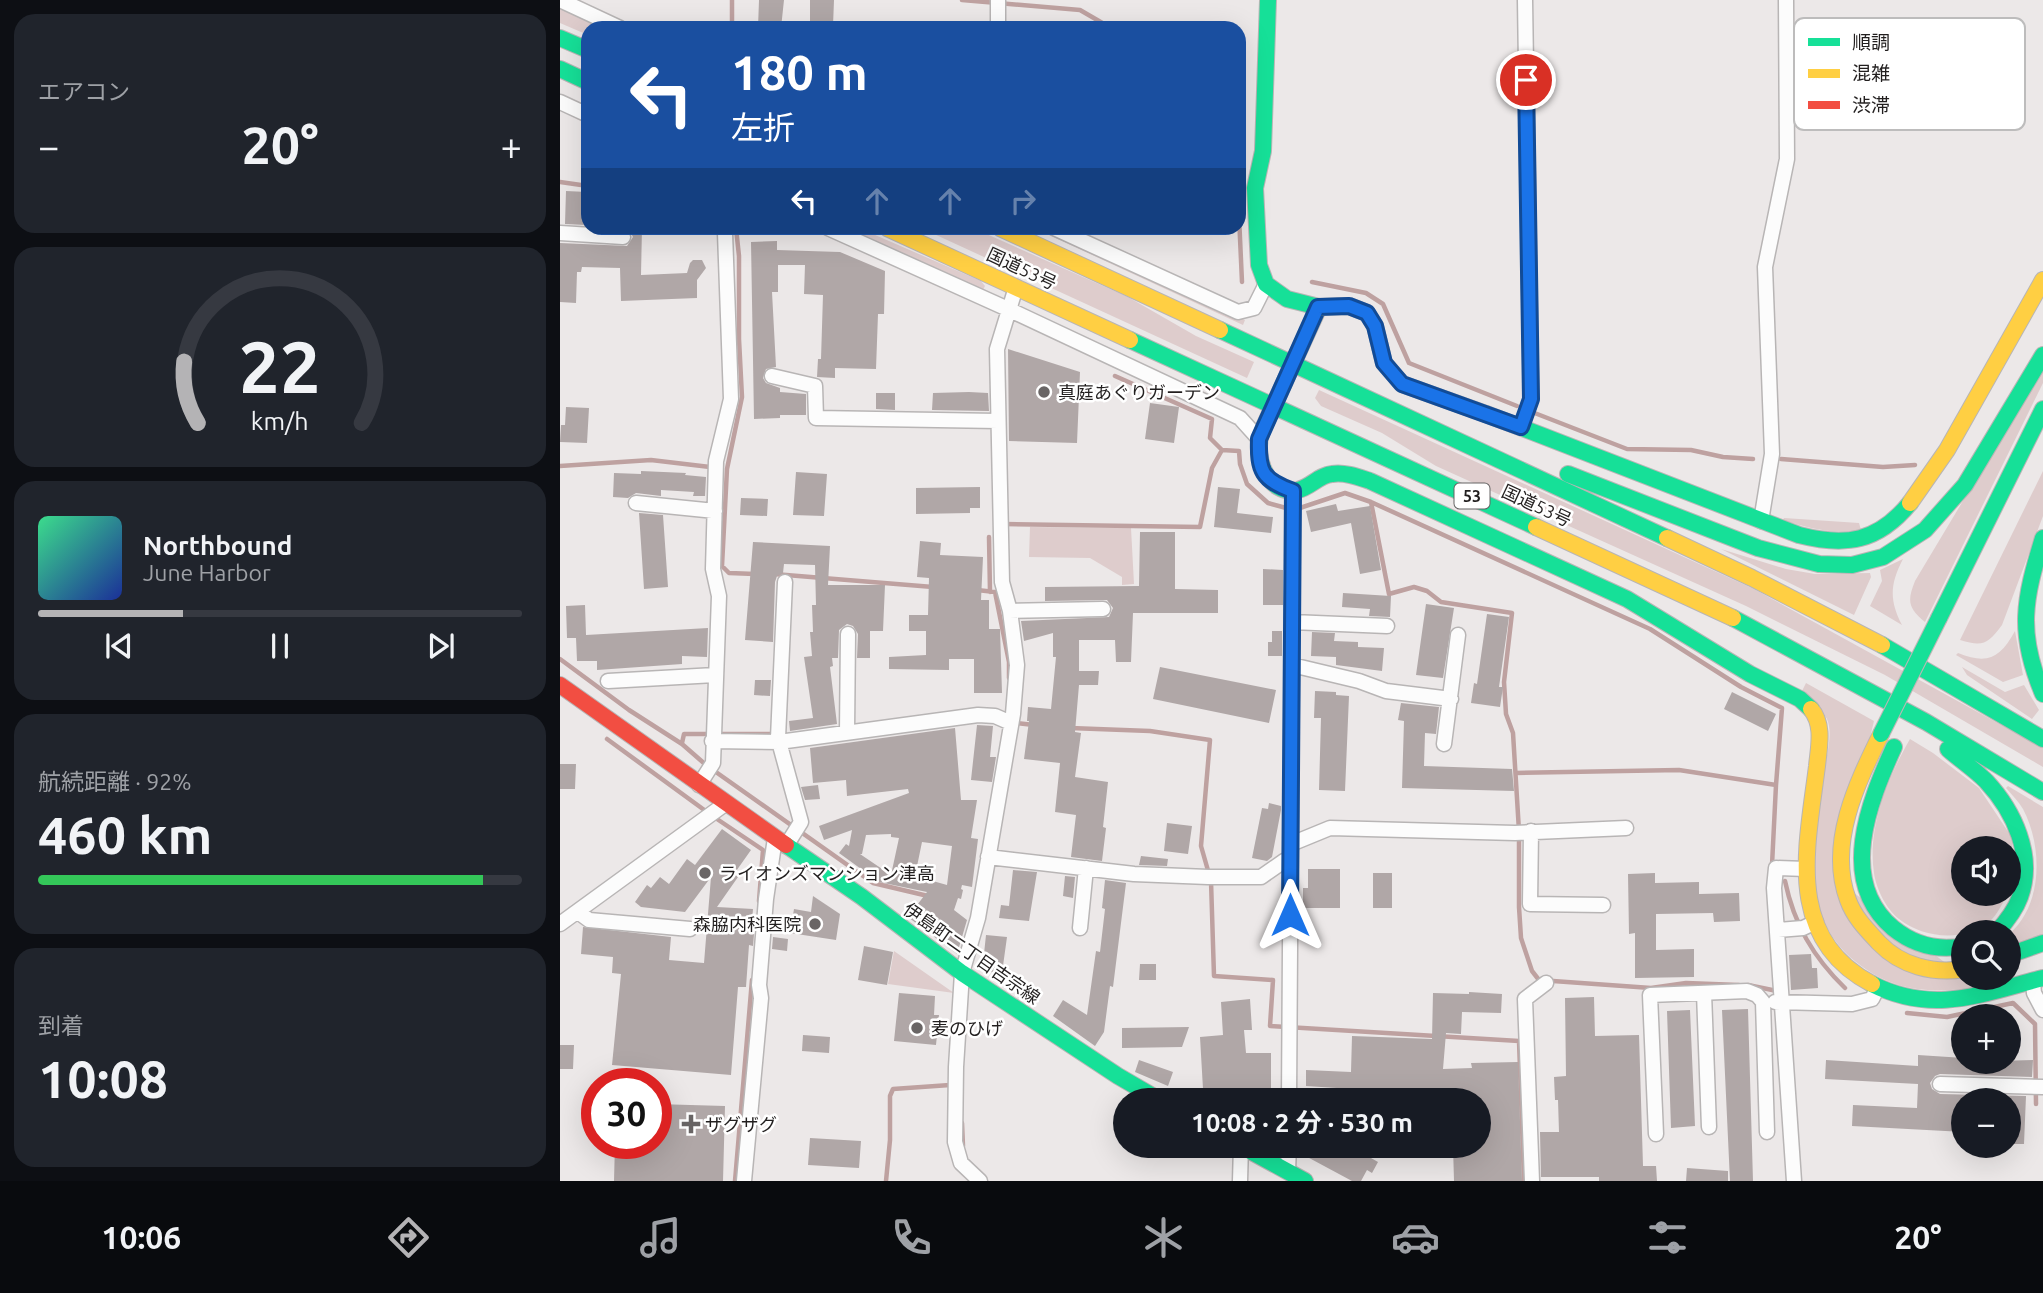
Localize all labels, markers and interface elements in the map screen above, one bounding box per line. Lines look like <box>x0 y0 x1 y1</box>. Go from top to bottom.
legend <box>1794 18 2025 130</box>
text: 順調 <box>1852 31 1890 53</box>
text: 180 m <box>731 44 868 99</box>
icon: left <box>616 49 707 140</box>
pin <box>1496 50 1556 110</box>
icon: arrive <box>1507 61 1545 99</box>
text: 混雑 <box>1852 62 1890 84</box>
text: エアコン <box>38 79 130 104</box>
text: 渋滞 <box>1852 94 1890 116</box>
text: 左折 <box>731 109 795 145</box>
text: 20° <box>241 116 319 174</box>
text: − <box>38 125 59 167</box>
text: + <box>501 125 522 167</box>
icon: left <box>785 182 823 220</box>
icon: ahead <box>858 182 896 220</box>
icon: ahead <box>931 182 969 220</box>
icon: right <box>1004 182 1042 220</box>
street label: 国道53号 <box>984 243 1060 293</box>
text: 22 <box>239 326 321 408</box>
place label: 真庭あぐりガーデン <box>1058 382 1220 402</box>
marker: 真庭あぐりガーデン <box>1036 384 1052 400</box>
text: km/h <box>251 407 309 435</box>
street label: 国道53号 <box>1499 480 1575 530</box>
road number: 53 <box>1454 484 1490 509</box>
text: Northbound <box>143 531 292 560</box>
text: June Harbor <box>143 560 271 585</box>
icon: previous <box>100 627 138 665</box>
icon: pause <box>261 627 299 665</box>
icon: next <box>422 627 460 665</box>
text: 航続距離 · 92% <box>38 769 191 794</box>
text: 460 km <box>38 806 212 864</box>
map controls <box>1951 836 2021 1158</box>
button: sound <box>1951 836 2021 906</box>
place label: ライオンズマンション津高 <box>719 863 935 883</box>
marker: ライオンズマンション津高 <box>697 865 713 881</box>
position arrow <box>1253 878 1327 952</box>
street label: 伊島町二丁目吉宗線 <box>900 898 1044 1008</box>
place label: 森脇内科医院 <box>693 914 801 934</box>
marker: 森脇内科医院 <box>807 916 823 932</box>
button: search <box>1951 920 2021 990</box>
button: + <box>1951 1004 2021 1074</box>
text: 到着 <box>38 1013 84 1038</box>
place label: 麦のひげ <box>931 1018 1003 1038</box>
marker: 麦のひげ <box>909 1020 925 1036</box>
text: 10:08 <box>38 1050 168 1108</box>
speed limit sign: 30 <box>581 1068 672 1159</box>
button: − <box>1951 1088 2021 1158</box>
text: 10:08 · 2 分 · 530 m <box>1191 1108 1413 1137</box>
place label: ザグザグ <box>705 1114 777 1134</box>
marker: ザグザグ <box>683 1116 699 1132</box>
icon: directions <box>384 1213 433 1262</box>
icon: music <box>636 1213 685 1262</box>
icon: phone <box>887 1213 936 1262</box>
icon: climate <box>1139 1213 1188 1262</box>
icon: car <box>1391 1213 1440 1262</box>
icon: filters <box>1643 1213 1692 1262</box>
text: 10:06 <box>101 1219 181 1255</box>
text: 20° <box>1894 1219 1942 1255</box>

